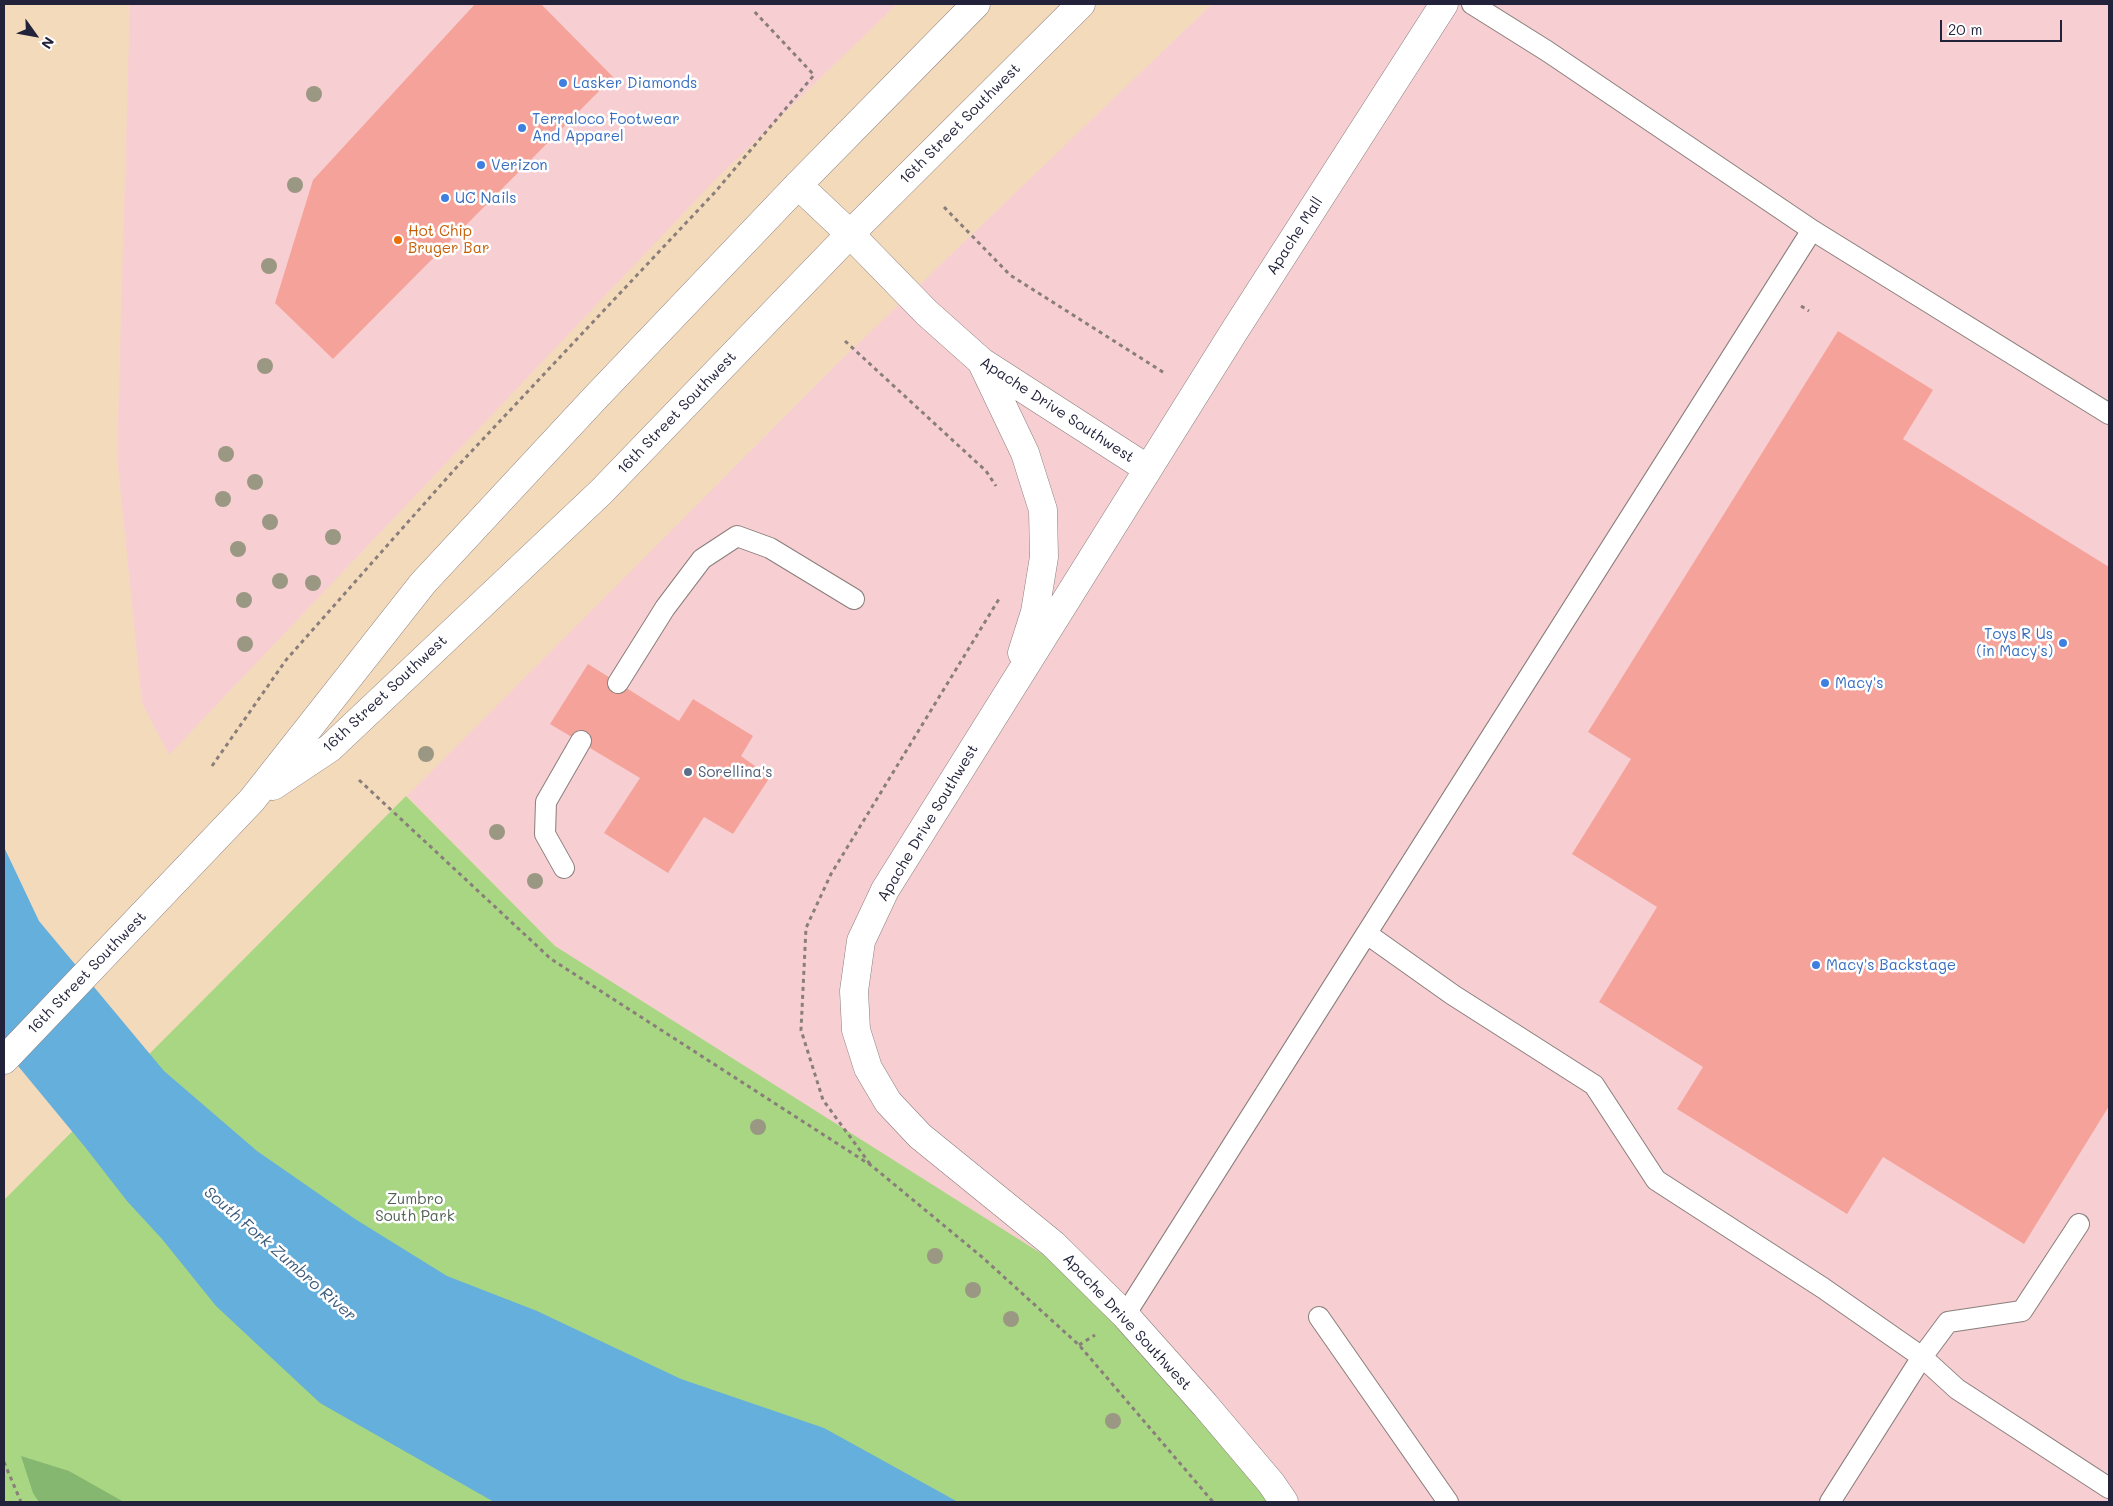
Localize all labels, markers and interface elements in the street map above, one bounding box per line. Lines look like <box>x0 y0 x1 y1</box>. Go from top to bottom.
north arrow <box>10 10 60 60</box>
scale bar <box>1943 10 2066 42</box>
text: 20 m <box>1948 19 1982 39</box>
text: N <box>37 34 59 53</box>
street label: 16th Street Southwest <box>896 60 1024 188</box>
place label: Lasker Diamonds <box>573 74 697 92</box>
marker: Lasker Diamonds <box>557 77 569 89</box>
place label: Terraloco Footwear And Apparel <box>532 110 680 145</box>
marker: Terraloco Footwear And Apparel <box>516 122 528 134</box>
place label: Verizon <box>491 156 548 174</box>
marker: Verizon <box>475 159 487 171</box>
place label: UC Nails <box>455 189 517 207</box>
marker: UC Nails <box>439 192 451 204</box>
street label: Apache Mall <box>1263 194 1327 278</box>
place label: Hot Chip Bruger Bar <box>408 222 490 257</box>
marker: Hot Chip Bruger Bar <box>392 234 404 246</box>
street label: 16th Street Southwest <box>614 348 740 478</box>
street label: Apache Drive Southwest <box>977 353 1137 467</box>
place label: Toys R Us (in Macy's) <box>1977 625 2053 660</box>
street label: 16th Street Southwest <box>319 632 451 756</box>
marker: Toys R Us (in Macy's) <box>2057 637 2069 649</box>
place label: Macy's <box>1835 674 1884 692</box>
marker: Macy's <box>1819 677 1831 689</box>
street label: Apache Drive Southwest <box>874 741 982 905</box>
place label: Sorellina's <box>698 763 773 781</box>
marker: Sorellina's <box>682 766 694 778</box>
street label: 16th Street Southwest <box>24 908 150 1038</box>
place label: Macy's Backstage <box>1826 956 1956 974</box>
marker: Macy's Backstage <box>1810 959 1822 971</box>
water label: South Fork Zumbro River <box>200 1183 360 1325</box>
park label: Zumbro South Park <box>375 1190 455 1225</box>
street label: Apache Drive Southwest <box>1059 1250 1195 1394</box>

